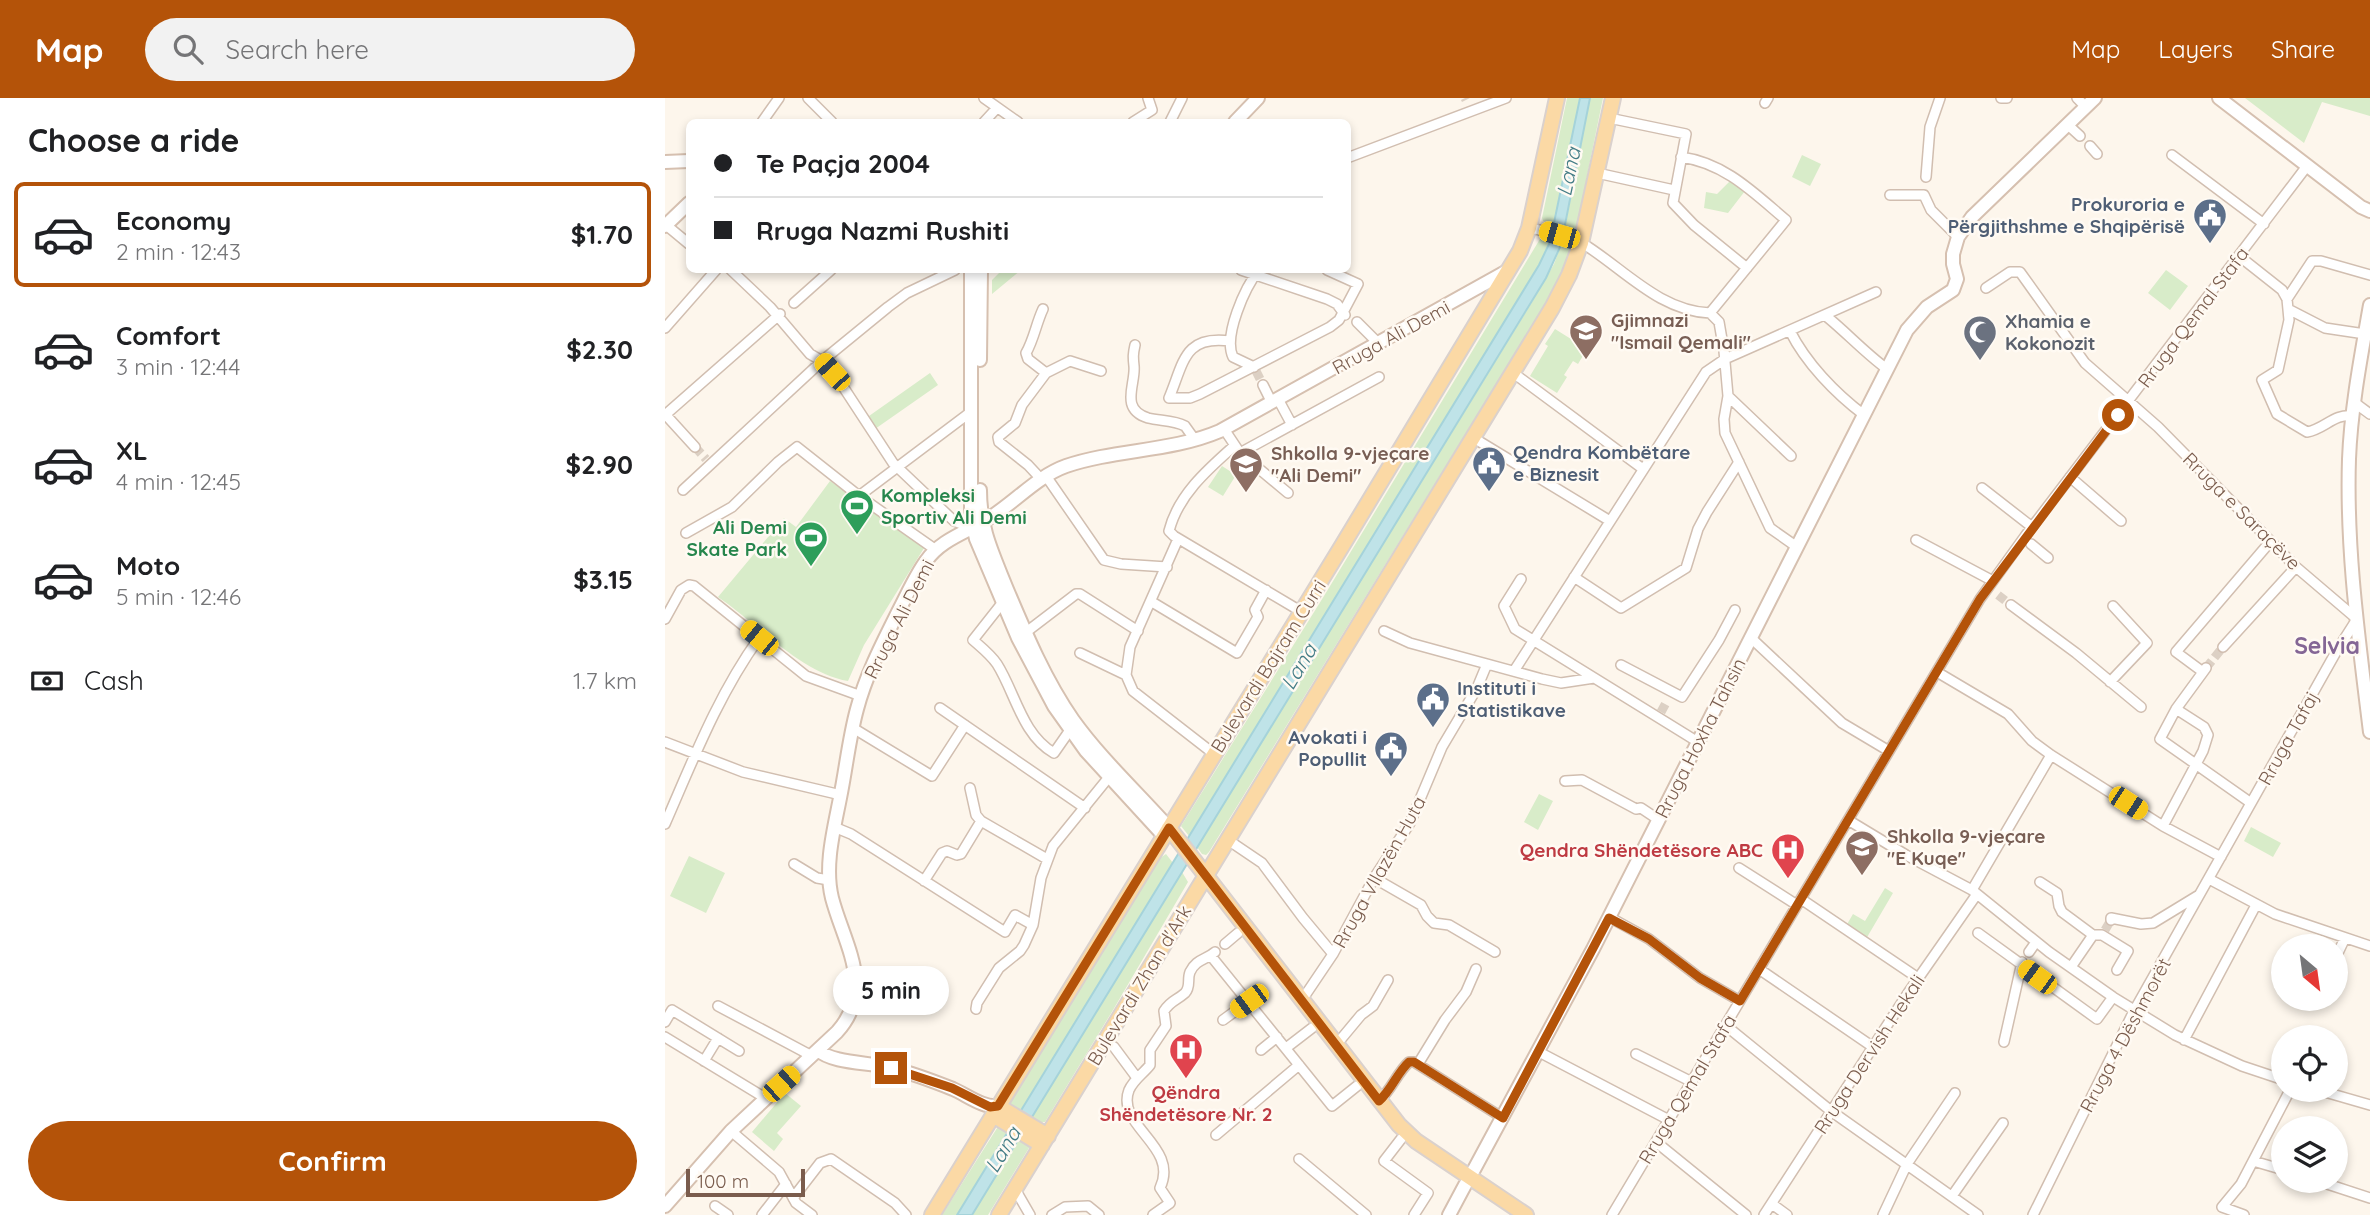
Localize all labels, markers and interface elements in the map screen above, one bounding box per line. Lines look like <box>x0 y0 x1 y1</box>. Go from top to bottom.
search box <box>145 18 635 81</box>
text: Map <box>35 29 103 70</box>
icon: search <box>169 30 207 68</box>
text: Search here <box>225 33 369 66</box>
text: Map <box>2071 34 2120 64</box>
text: Layers <box>2158 34 2233 64</box>
text: Share <box>2271 34 2335 64</box>
text: Choose a ride <box>28 120 240 160</box>
water label: Lana <box>1550 144 1586 198</box>
text: Te Paçja 2004 <box>756 147 930 180</box>
place label: Prokuroria e Përgjithshme e Shqipërisë <box>1948 192 2185 238</box>
public building icon: Prokuroria e Përgjithshme e Shqipërisë <box>2191 196 2229 245</box>
icon: car <box>32 203 95 266</box>
text: Economy <box>116 204 231 237</box>
text: Rruga Nazmi Rushiti <box>756 214 1009 247</box>
text: $1.70 <box>571 218 633 251</box>
car <box>1536 219 1583 251</box>
text: 2 min · 12:43 <box>116 237 241 266</box>
street label: Rruga Qemal Stafa <box>2132 242 2254 392</box>
street label: Rruga Ali Demi <box>1328 295 1454 379</box>
place label: Gjimnazi "Ismail Qemali" <box>1611 308 1751 354</box>
place label: Xhamia e Kokonozit <box>2005 309 2096 355</box>
school or university icon: Gjimnazi "Ismail Qemali" <box>1567 312 1605 361</box>
mosque icon: Xhamia e Kokonozit <box>1961 313 1999 362</box>
icon: car <box>32 318 95 381</box>
text: Comfort <box>116 319 221 352</box>
text: $2.30 <box>566 333 633 366</box>
car <box>811 349 854 395</box>
text: 3 min · 12:44 <box>116 352 240 381</box>
route start <box>2102 399 2134 431</box>
icon: car <box>32 433 95 496</box>
text: XL <box>116 434 148 467</box>
place label: Qendra Kombëtare e Biznesit <box>1513 440 1691 486</box>
place label: Shkolla 9-vjeçare "Ali Demi" <box>1271 441 1430 487</box>
public building icon: Qendra Kombëtare e Biznesit <box>1470 444 1508 493</box>
school or university icon: Shkolla 9-vjeçare "Ali Demi" <box>1227 445 1265 494</box>
street label: Rruga e Saraçëve <box>2178 447 2306 575</box>
text: $2.90 <box>565 448 633 481</box>
text: 4 min · 12:45 <box>116 467 241 496</box>
place label: Kompleksi Sportiv Ali Demi <box>881 483 1027 529</box>
sports icon: Kompleksi Sportiv Ali Demi <box>838 487 876 536</box>
place label: Ali Demi Skate Park <box>686 515 787 561</box>
sports icon: Ali Demi Skate Park <box>792 519 830 568</box>
icon: car <box>32 548 95 611</box>
text: Moto <box>116 549 180 582</box>
street label: Rruga Ali Demi <box>859 555 939 683</box>
text: $3.15 <box>573 563 633 596</box>
street label: Bulevardi Bajram Curri <box>1205 575 1331 757</box>
text: 5 min · 12:46 <box>116 582 241 611</box>
car <box>737 617 782 659</box>
district label: Selvia <box>2294 631 2360 660</box>
water label: Lana <box>1274 638 1322 694</box>
street label: Rruga Hoxha Tahsin <box>1649 654 1751 822</box>
icon: cash <box>28 662 66 700</box>
text: Cash <box>84 664 144 697</box>
text: 1.7 km <box>573 666 637 695</box>
place label: Instituti i Statistikave <box>1457 676 1566 722</box>
public building icon: Instituti i Statistikave <box>1414 680 1452 729</box>
street label: Rruga Tafaj <box>2252 687 2324 789</box>
place label: Avokati i Popullit <box>1288 725 1367 771</box>
public building icon: Avokati i Popullit <box>1372 729 1410 778</box>
car <box>2105 783 2152 823</box>
street label: Rruga Vllazën Huta <box>1327 792 1431 952</box>
place label: Shkolla 9-vjeçare "E Kuqe" <box>1887 824 2046 870</box>
school or university icon: Shkolla 9-vjeçare "E Kuqe" <box>1843 828 1881 877</box>
hospital icon: Qendra Shëndetësore ABC <box>1769 831 1807 880</box>
place label: Qendra Shëndetësore ABC <box>1520 838 1763 862</box>
street label: Bulevardi Zhan d'Ark <box>1082 900 1196 1070</box>
north arrow <box>2271 934 2349 1012</box>
map controls <box>2271 934 2348 1193</box>
street label: Rruga 4 Dëshmorët <box>2074 954 2176 1116</box>
car <box>2014 956 2061 998</box>
callout: 5 min <box>833 967 949 1016</box>
street label: Rruga Dervish Hekali <box>1808 970 1930 1138</box>
text: 5 min <box>861 976 921 1005</box>
car <box>1226 980 1273 1022</box>
street label: Rruga Qemal Stafa <box>1633 1010 1741 1168</box>
button: locate <box>2271 1025 2348 1102</box>
hospital icon: Qëndra Shëndetësore Nr. 2 <box>1167 1031 1205 1080</box>
route end <box>875 1052 907 1084</box>
car <box>759 1062 804 1106</box>
place label: Qëndra Shëndetësore Nr. 2 <box>1099 1080 1273 1126</box>
button: layers <box>2271 1116 2348 1193</box>
button: Confirm <box>28 1121 637 1201</box>
water label: Lana <box>978 1121 1026 1177</box>
scale bar <box>686 1166 805 1198</box>
text: 100 m <box>697 1169 749 1193</box>

